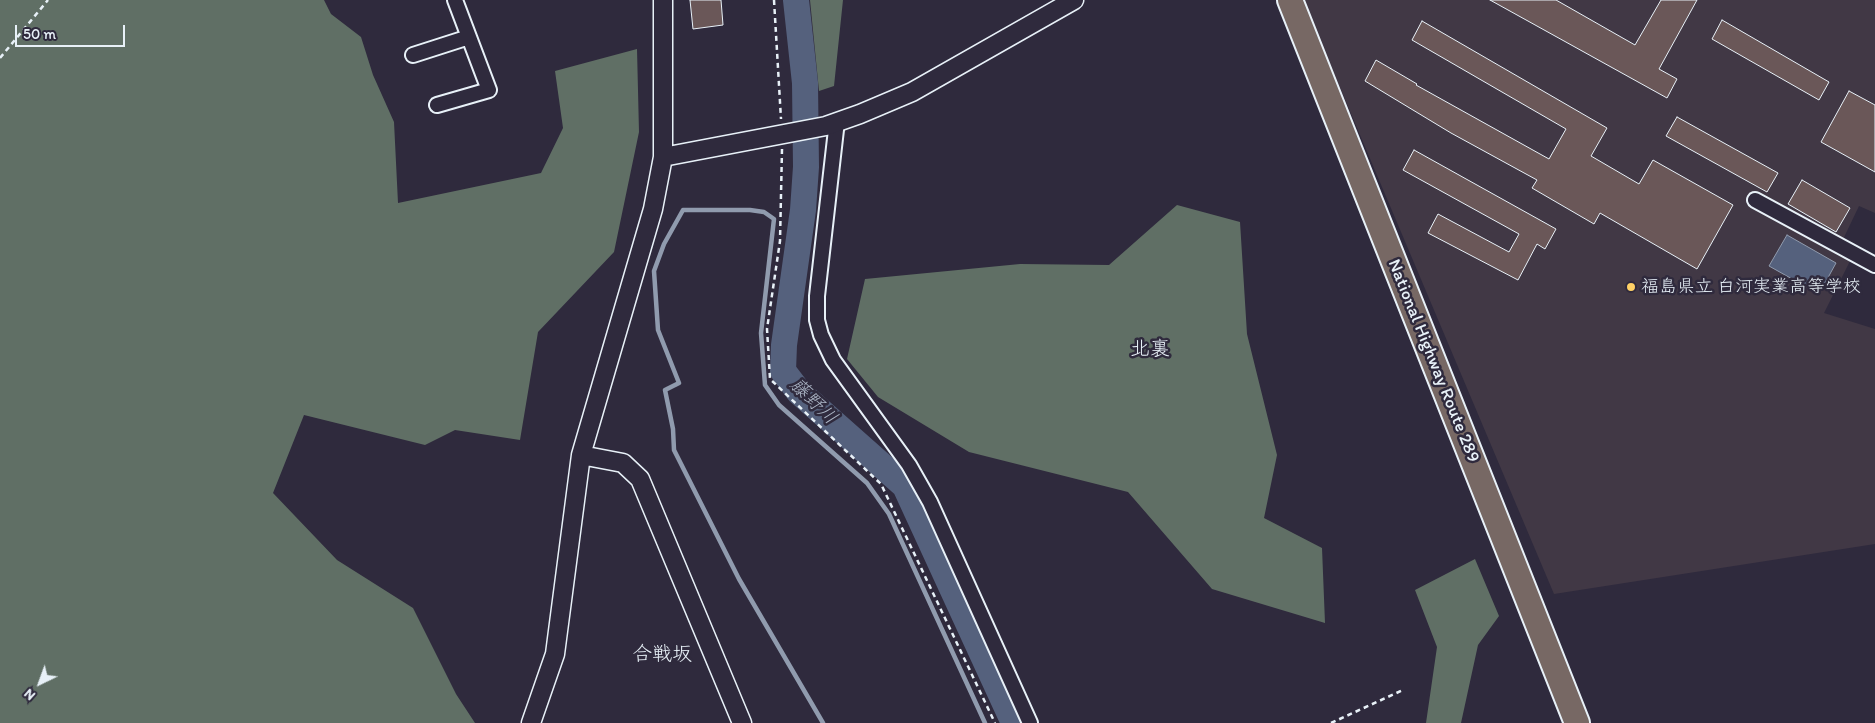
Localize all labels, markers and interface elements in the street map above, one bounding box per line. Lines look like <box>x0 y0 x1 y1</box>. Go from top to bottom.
scale bar <box>18 15 128 47</box>
text: 50 m <box>23 25 56 43</box>
street label: National Highway Route 289 <box>1382 256 1484 466</box>
place label: 福島県立 白河実業高等学校 <box>1641 276 1861 298</box>
marker: 福島県立 白河実業高等学校 <box>1625 281 1637 293</box>
district label: 北裏 <box>1130 338 1170 362</box>
water label: 藤野川 <box>785 374 841 430</box>
district label: 合戦坂 <box>632 643 692 667</box>
north arrow <box>15 658 65 708</box>
text: N <box>20 685 39 704</box>

